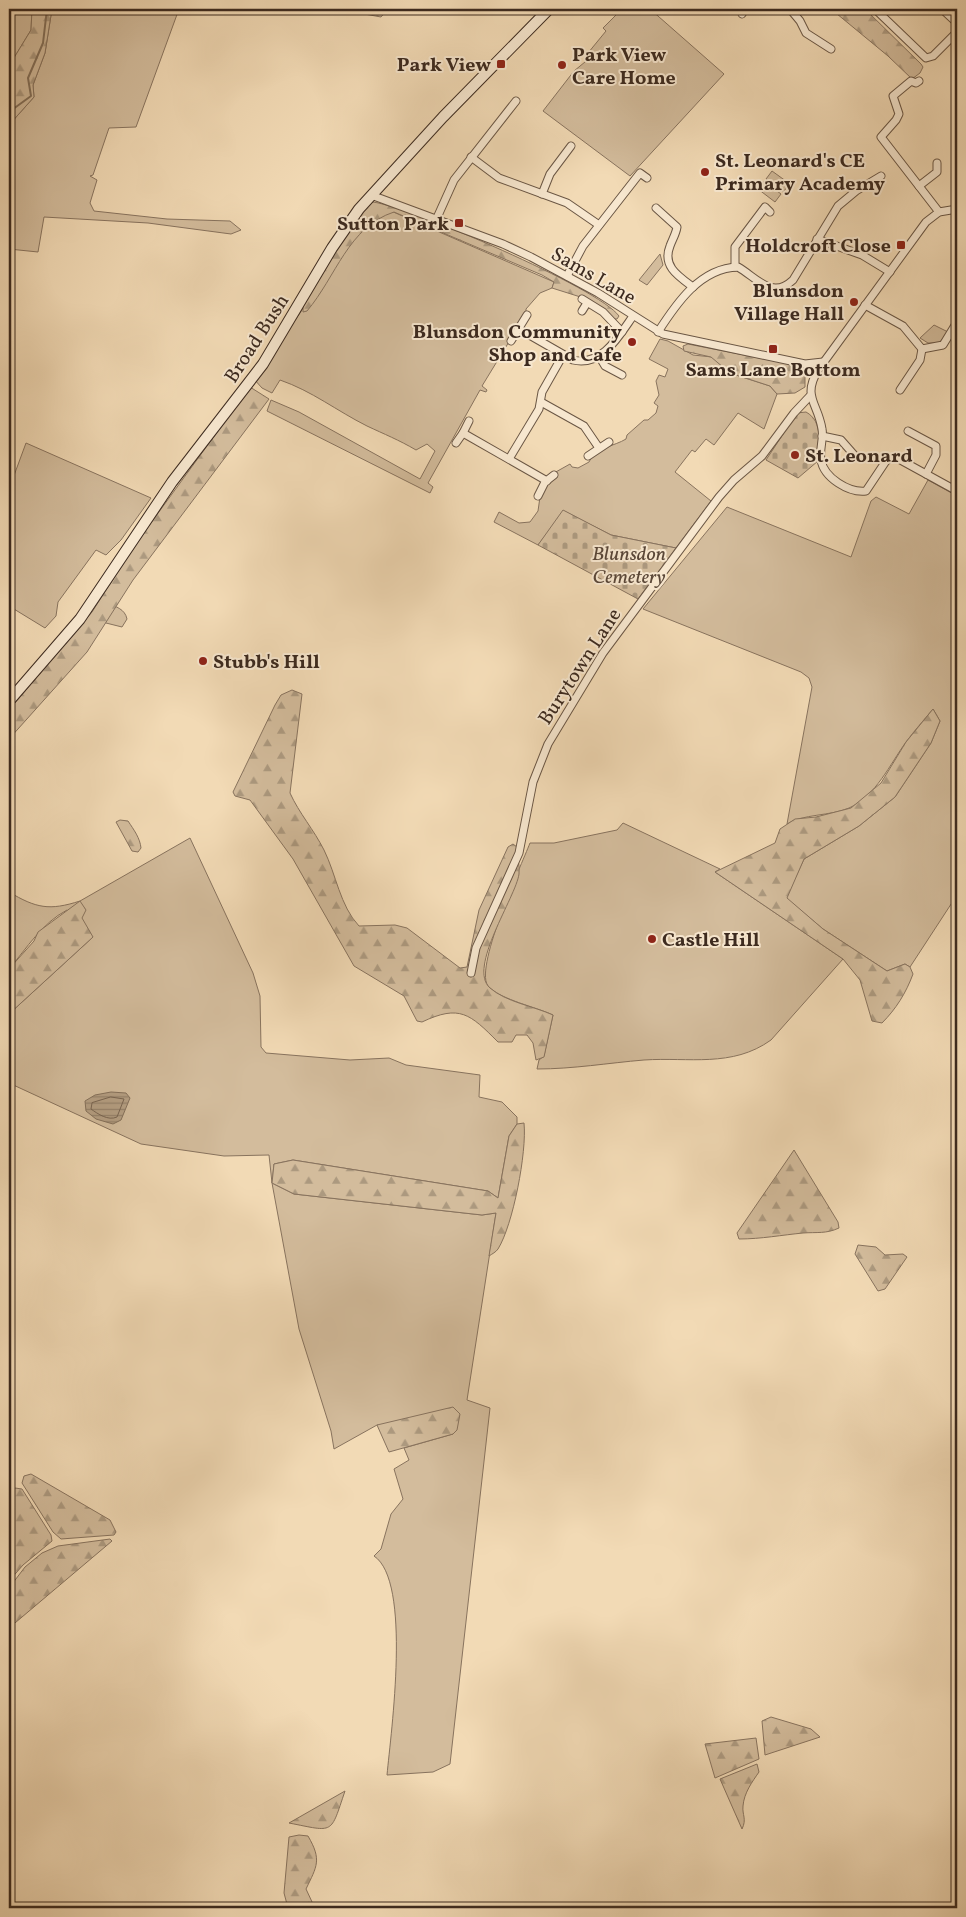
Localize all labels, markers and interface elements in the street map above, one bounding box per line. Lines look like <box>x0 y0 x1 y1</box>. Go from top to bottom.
place label: Park View Care Home <box>572 42 676 93</box>
place label: Park View <box>397 52 491 80</box>
marker: Park View <box>495 58 507 70</box>
marker: Park View Care Home <box>556 59 568 71</box>
place label: St. Leonard's CE Primary Academy <box>715 148 885 199</box>
marker: St. Leonard's CE Primary Academy <box>699 166 711 178</box>
place label: Sutton Park <box>337 211 449 239</box>
marker: Sutton Park <box>453 217 465 229</box>
place label: Holdcroft Close <box>745 233 891 261</box>
marker: Holdcroft Close <box>895 239 907 251</box>
street label: Sams Lane <box>545 241 641 312</box>
place label: Blunsdon Village Hall <box>734 278 844 329</box>
street label: Broad Bush <box>218 289 297 389</box>
marker: Blunsdon Village Hall <box>848 296 860 308</box>
place label: Blunsdon Community Shop and Cafe <box>413 319 622 370</box>
marker: Blunsdon Community Shop and Cafe <box>626 336 638 348</box>
marker: Sams Lane Bottom <box>767 343 779 355</box>
place label: Sams Lane Bottom <box>685 357 861 385</box>
place label: St. Leonard <box>805 443 913 471</box>
marker: St. Leonard <box>789 449 801 461</box>
park label: Blunsdon Cemetery <box>592 541 666 592</box>
street label: Burytown Lane <box>532 603 629 731</box>
place label: Stubb's Hill <box>213 649 320 677</box>
marker: Stubb's Hill <box>197 655 209 667</box>
place label: Castle Hill <box>662 927 760 955</box>
marker: Castle Hill <box>646 933 658 945</box>

